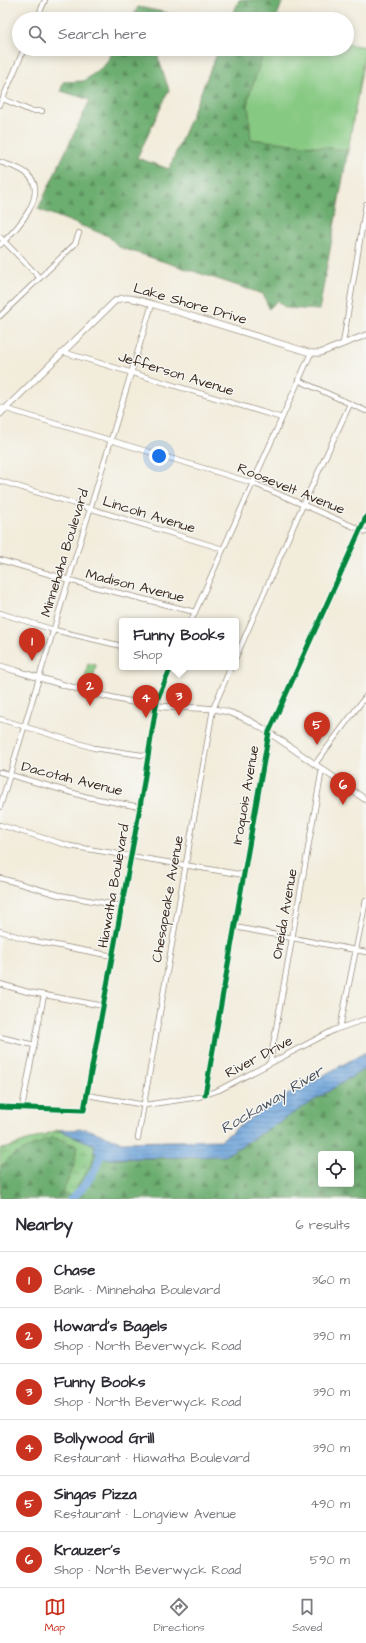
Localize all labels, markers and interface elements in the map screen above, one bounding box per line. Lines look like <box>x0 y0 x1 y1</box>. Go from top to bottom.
search box <box>12 12 354 56</box>
icon: search <box>26 23 48 45</box>
text: Search here <box>58 24 147 45</box>
street label: Lake Shore Drive <box>131 278 249 330</box>
street label: Jefferson Avenue <box>116 347 237 401</box>
your location <box>149 446 169 466</box>
street label: Roosevelt Avenue <box>234 458 348 520</box>
street label: Minnehaha Boulevard <box>36 486 94 620</box>
street label: Lincoln Avenue <box>100 491 198 539</box>
street label: Madison Avenue <box>84 564 187 608</box>
popup <box>119 618 239 670</box>
text: Funny Books <box>133 625 225 646</box>
pin: 1 <box>19 628 45 661</box>
text: Shop <box>133 646 163 664</box>
pin: 2 <box>77 673 103 706</box>
pin: 3 <box>166 683 192 716</box>
pin: 4 <box>133 685 159 718</box>
pin: 5 <box>304 712 330 745</box>
street label: Iroquois Avenue <box>227 744 265 846</box>
street label: Dacotah Avenue <box>19 757 125 801</box>
pin: 6 <box>330 772 356 805</box>
street label: Hiawatha Boulevard <box>93 822 135 950</box>
street label: Chesapeake Avenue <box>147 834 189 964</box>
street label: Oneida Avenue <box>267 867 303 961</box>
street label: River Drive <box>222 1031 297 1083</box>
water label: Rockaway River <box>217 1060 329 1140</box>
map controls <box>318 1151 354 1187</box>
button: locate <box>318 1151 354 1187</box>
text: Nearby <box>16 1213 73 1237</box>
text: 6 results <box>295 1216 350 1234</box>
text: Chase <box>54 1260 95 1281</box>
text: 1 <box>28 1271 30 1289</box>
text: 360 m <box>312 1271 350 1289</box>
text: Bank · Minnehaha Boulevard <box>54 1281 220 1299</box>
text: Howard's Bagels <box>54 1316 167 1337</box>
text: 2 <box>25 1327 33 1345</box>
text: 390 m <box>312 1327 350 1345</box>
text: Shop · North Beverwyck Road <box>54 1337 241 1355</box>
text: Funny Books <box>54 1372 146 1393</box>
text: 3 <box>26 1383 32 1401</box>
text: 390 m <box>312 1383 350 1401</box>
text: Shop · North Beverwyck Road <box>54 1393 241 1411</box>
text: Bollywood Grill <box>54 1428 154 1449</box>
text: 4 <box>25 1439 33 1457</box>
text: 390 m <box>312 1439 350 1457</box>
text: Restaurant · Hiawatha Boulevard <box>54 1449 250 1467</box>
text: Singas Pizza <box>54 1484 137 1505</box>
text: 5 <box>24 1495 34 1513</box>
text: 490 m <box>310 1495 350 1513</box>
text: Restaurant · Longview Avenue <box>54 1505 236 1523</box>
text: Krauzer's <box>54 1540 120 1561</box>
text: 6 <box>25 1551 33 1569</box>
text: 590 m <box>310 1551 350 1569</box>
text: Shop · North Beverwyck Road <box>54 1561 241 1579</box>
tab: Map <box>44 1596 66 1635</box>
tab: Directions <box>153 1596 205 1635</box>
tab: Saved <box>292 1596 322 1635</box>

